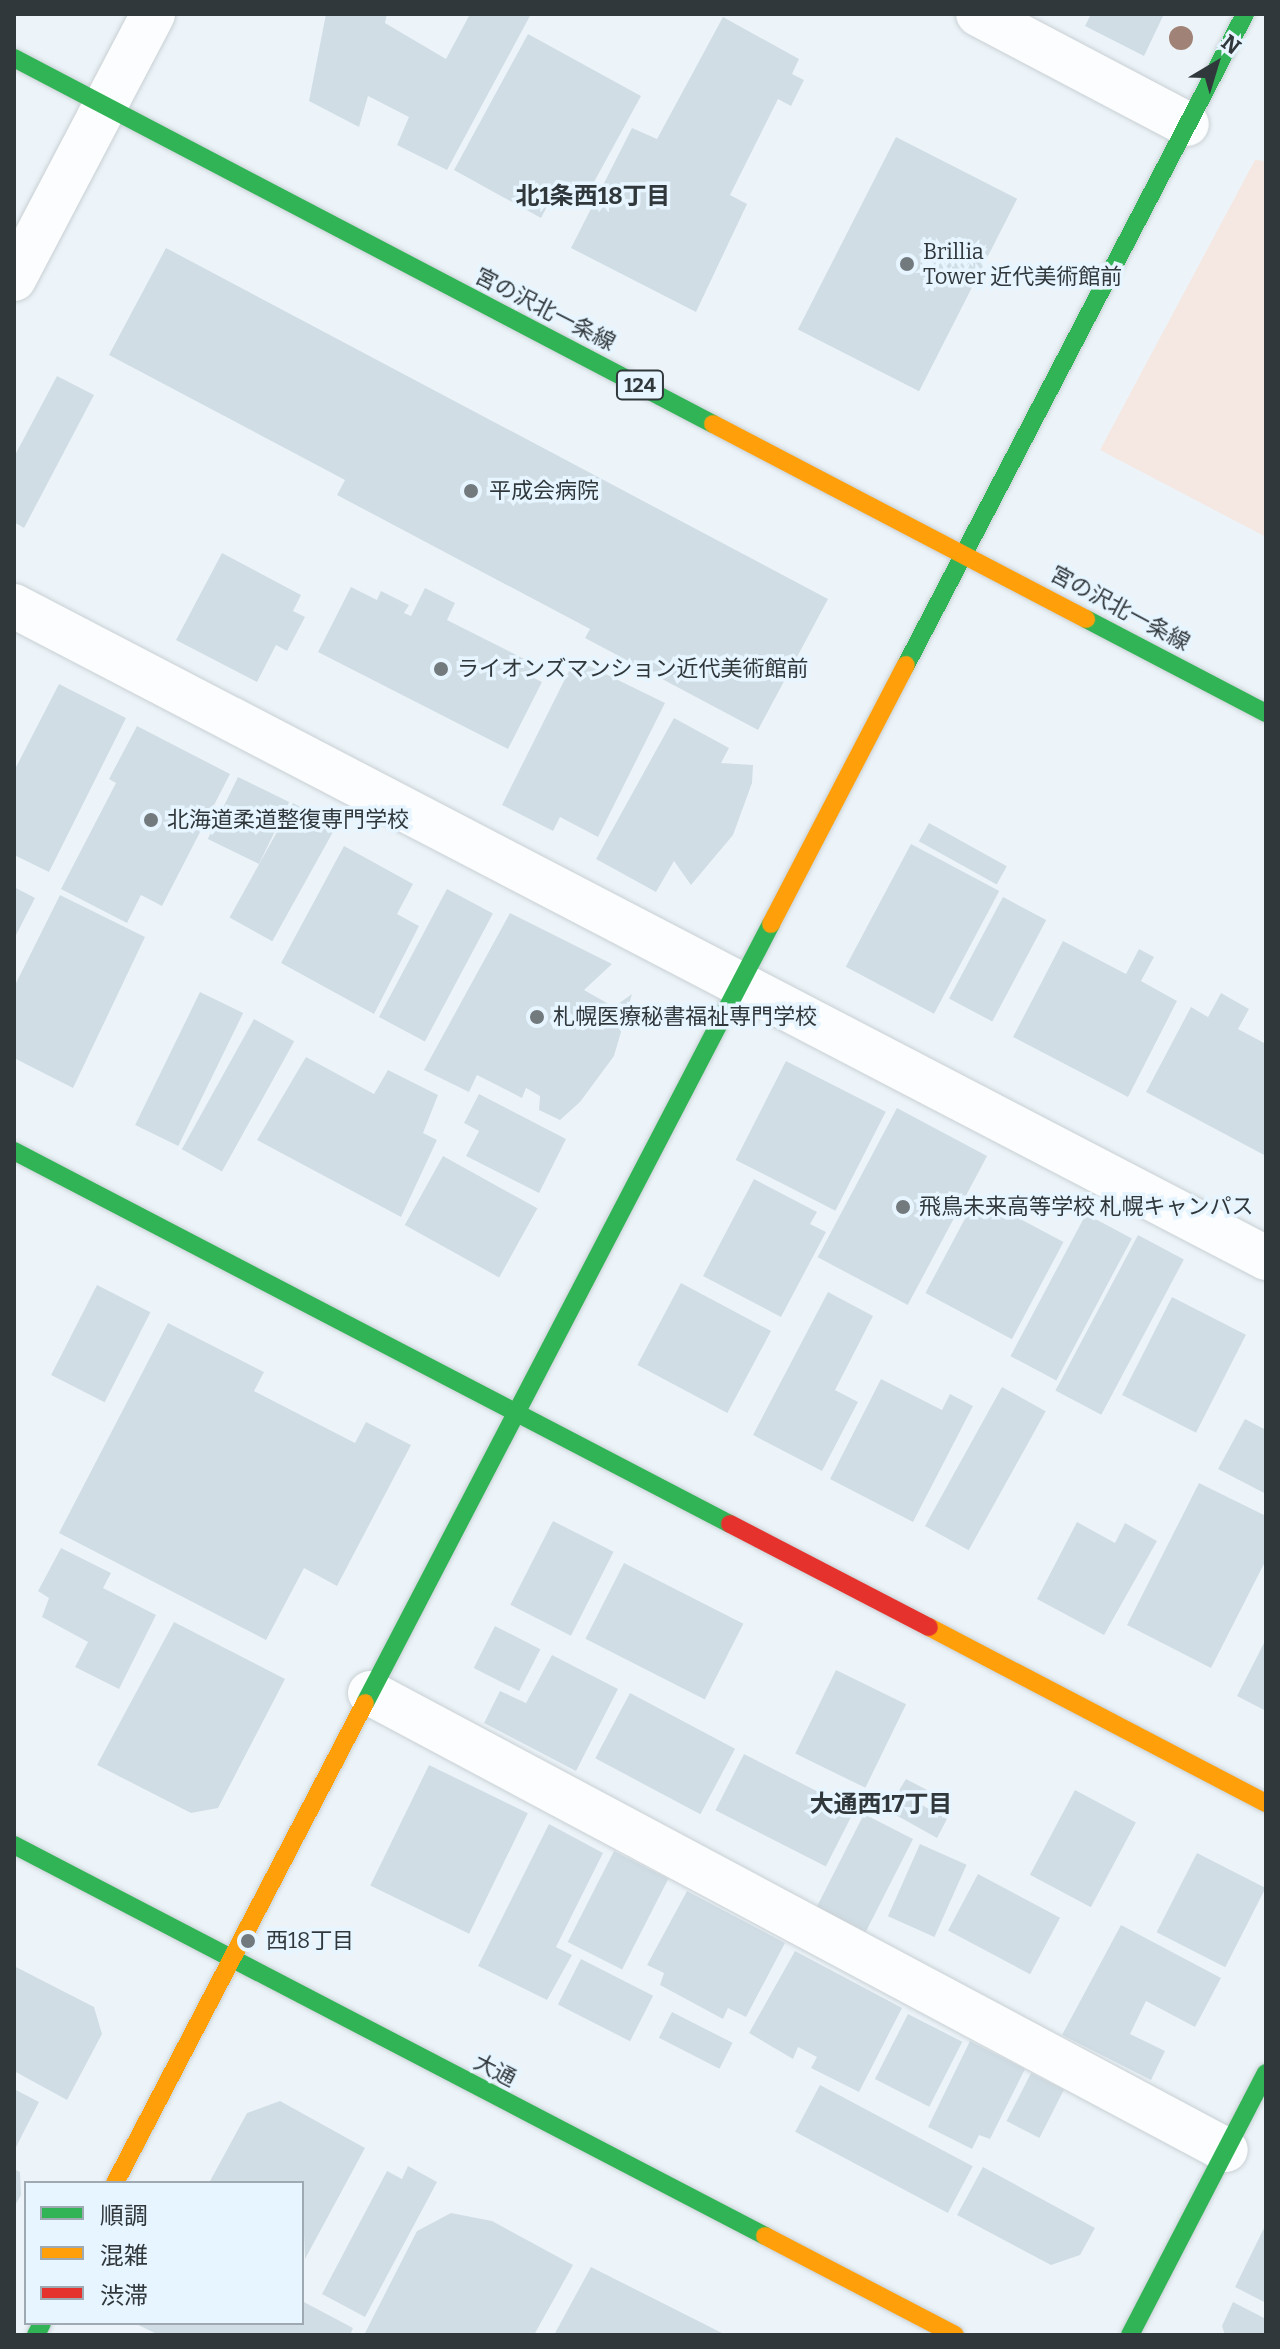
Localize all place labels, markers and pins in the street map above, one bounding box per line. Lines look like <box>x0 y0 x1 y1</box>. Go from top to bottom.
place label: Brillia Tower 近代美術館前 <box>923 238 1122 290</box>
marker: Brillia Tower 近代美術館前 <box>898 255 916 273</box>
place label: 平成会病院 <box>489 478 599 504</box>
marker: 平成会病院 <box>460 480 482 502</box>
place label: ライオンズマンション近代美術館前 <box>457 656 809 682</box>
marker: ライオンズマンション近代美術館前 <box>432 660 450 678</box>
place label: 北海道柔道整復専門学校 <box>167 807 409 833</box>
marker: 北海道柔道整復専門学校 <box>142 811 160 829</box>
place label: 札幌医療秘書福祉専門学校 <box>553 1004 817 1030</box>
marker: 札幌医療秘書福祉専門学校 <box>528 1008 546 1026</box>
place label: 飛鳥未来高等学校 札幌キャンパス <box>919 1194 1253 1220</box>
marker: 飛鳥未来高等学校 札幌キャンパス <box>894 1198 912 1216</box>
place label: 西18丁目 <box>266 1928 354 1954</box>
marker: 西18丁目 <box>237 1930 259 1952</box>

